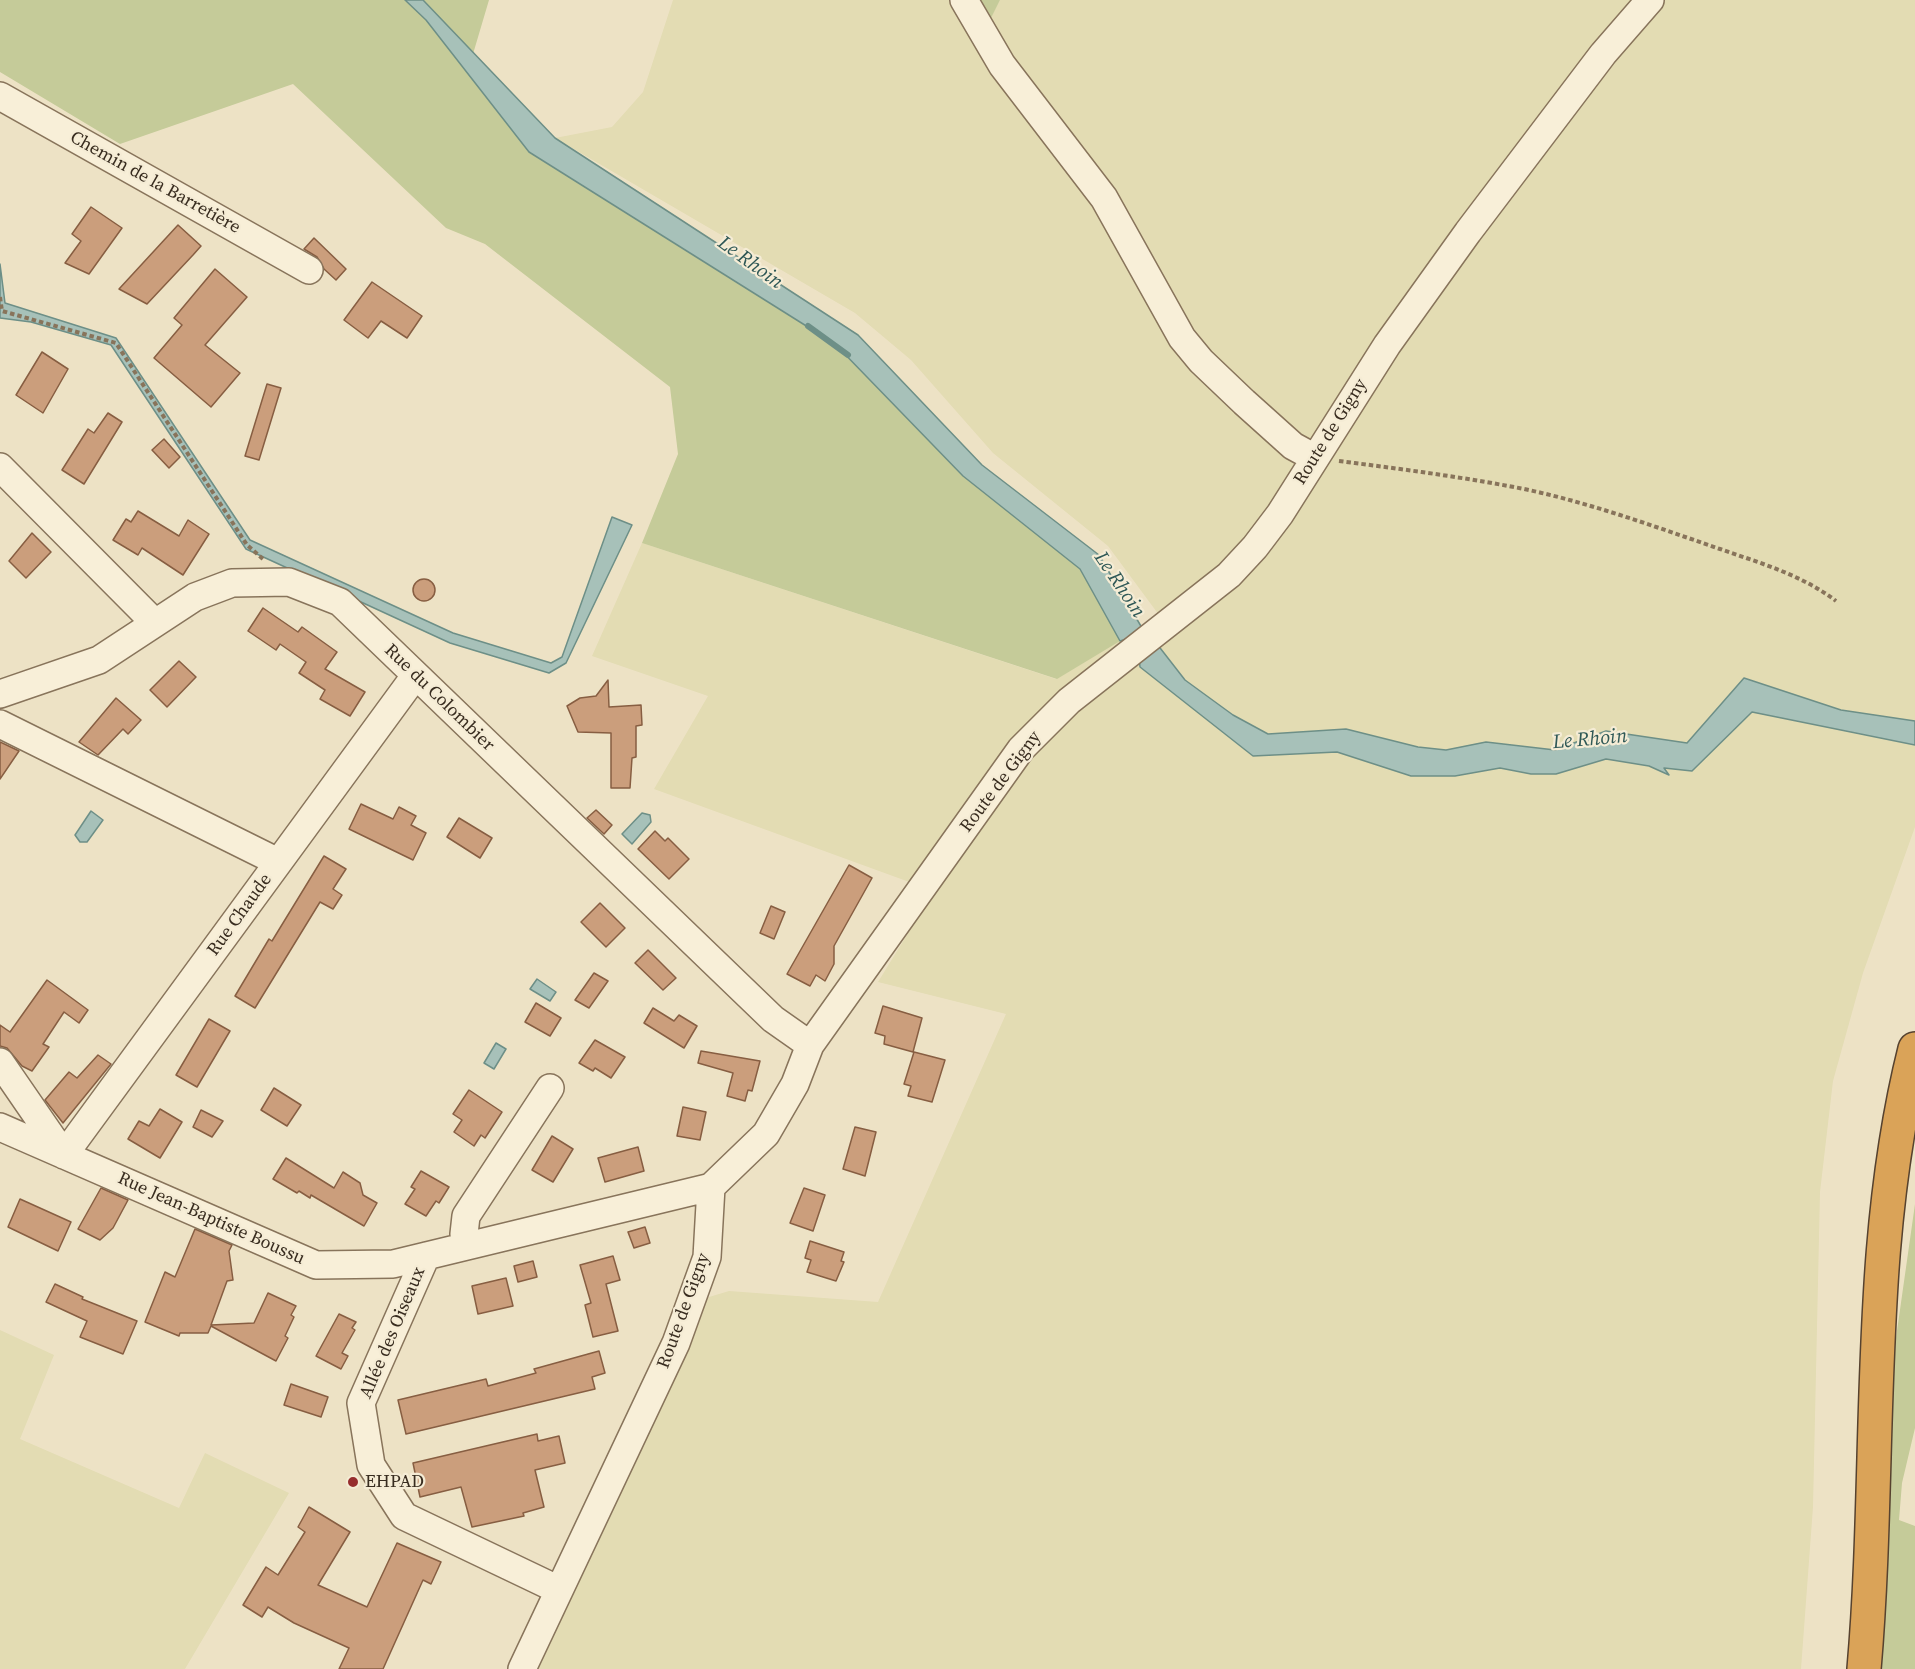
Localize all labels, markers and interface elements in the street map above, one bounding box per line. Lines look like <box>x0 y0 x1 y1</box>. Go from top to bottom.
street label: Chemin de la Barretière <box>66 127 244 239</box>
water label: Le Rhoin <box>713 231 787 295</box>
street label: Route de Gigny <box>1290 375 1372 489</box>
water label: Le Rhoin <box>1088 547 1150 623</box>
street label: Rue du Colombier <box>379 640 499 756</box>
water label: Le Rhoin <box>1552 725 1628 755</box>
street label: Route de Gigny <box>956 727 1046 837</box>
street label: Rue Chaude <box>203 870 277 960</box>
street label: Rue Jean-Baptiste Boussu <box>114 1168 308 1270</box>
street label: Route de Gigny <box>653 1250 715 1372</box>
street label: Allée des Oiseaux <box>356 1264 430 1402</box>
place label: EHPAD <box>365 1471 424 1493</box>
marker: EHPAD <box>346 1475 360 1489</box>

